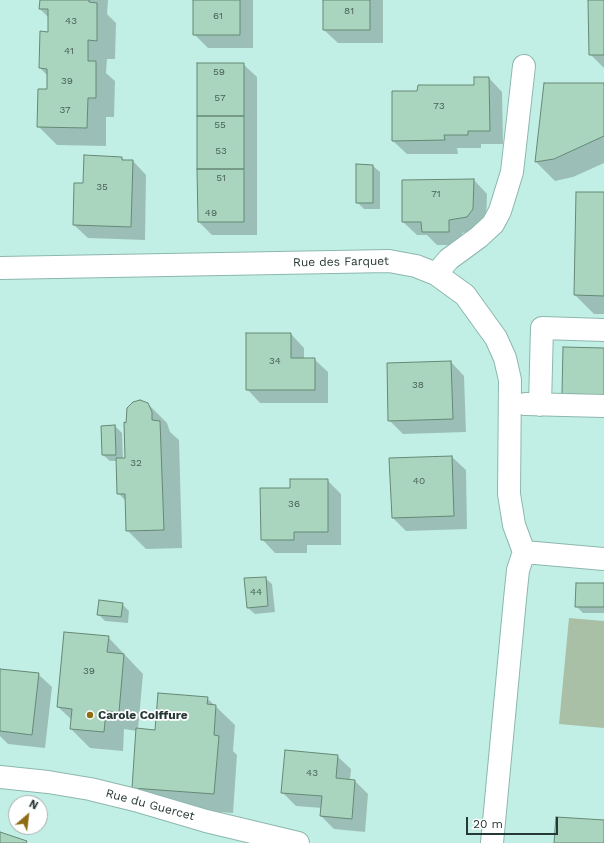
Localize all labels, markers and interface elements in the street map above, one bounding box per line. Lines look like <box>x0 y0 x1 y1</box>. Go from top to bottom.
house number: 81 <box>344 5 354 17</box>
house number: 61 <box>213 10 223 22</box>
house number: 43 <box>65 15 77 27</box>
house number: 41 <box>64 45 74 57</box>
house number: 59 <box>213 66 225 78</box>
house number: 39 <box>61 75 73 87</box>
house number: 57 <box>214 92 226 104</box>
house number: 73 <box>433 100 445 112</box>
house number: 37 <box>59 104 71 116</box>
house number: 55 <box>214 119 226 131</box>
house number: 53 <box>215 145 227 157</box>
house number: 51 <box>216 172 226 184</box>
house number: 35 <box>96 181 108 193</box>
house number: 71 <box>431 188 441 200</box>
house number: 49 <box>205 207 217 219</box>
street label: Rue des Farquet <box>293 254 389 270</box>
house number: 34 <box>269 355 281 367</box>
house number: 38 <box>412 379 424 391</box>
house number: 32 <box>130 457 142 469</box>
house number: 40 <box>413 475 425 487</box>
house number: 36 <box>288 498 300 510</box>
house number: 44 <box>250 586 262 598</box>
house number: 39 <box>83 665 95 677</box>
place label: Carole Coiffure <box>98 708 188 722</box>
marker: Carole Coiffure <box>85 710 95 720</box>
house number: 43 <box>306 767 318 779</box>
street label: Rue du Guercet <box>104 786 196 824</box>
north arrow <box>8 795 48 835</box>
text: N <box>27 797 40 812</box>
scale bar <box>468 809 560 835</box>
text: 20 m <box>473 817 503 831</box>

